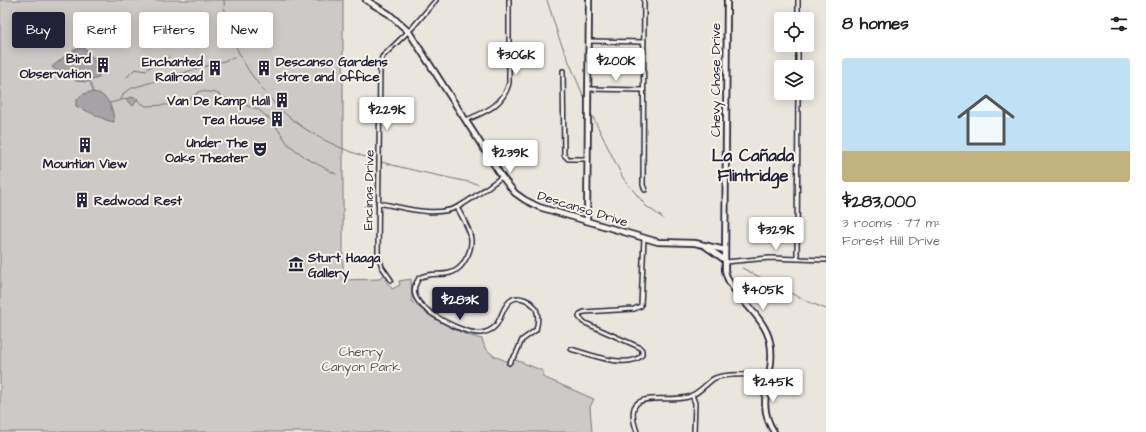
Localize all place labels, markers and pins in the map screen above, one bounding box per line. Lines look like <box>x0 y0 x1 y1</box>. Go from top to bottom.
pin: $306K <box>488 42 544 76</box>
pin: $200K <box>588 48 644 82</box>
place label: Bird Observation <box>20 50 91 83</box>
place label: Enchanted Railroad <box>142 53 203 86</box>
place label: Descanso Gardens store and office <box>276 53 388 86</box>
building icon: Bird Observation <box>94 56 112 74</box>
building icon: Enchanted Railroad <box>206 59 224 77</box>
building icon: Descanso Gardens store and office <box>255 59 273 77</box>
building icon: Van De Kamp Hall <box>273 91 291 109</box>
place label: Van De Kamp Hall <box>166 92 270 111</box>
pin: $229K <box>359 97 415 131</box>
building icon: Tea House <box>268 110 286 128</box>
place label: Tea House <box>202 111 265 129</box>
place label: Under The Oaks Theater <box>165 134 249 167</box>
building icon: Mountian View <box>76 136 94 154</box>
theatre icon: Under The Oaks Theater <box>251 140 269 158</box>
pin: $239K <box>482 140 538 174</box>
place label: Mountian View <box>43 155 128 173</box>
building icon: Redwood Rest <box>73 191 91 209</box>
place label: Redwood Rest <box>94 192 183 210</box>
pin: $329K <box>748 217 804 251</box>
place label: Sturt Haaga Gallery <box>307 249 381 283</box>
museum icon: Sturt Haaga Gallery <box>287 255 305 273</box>
pin: $405K <box>735 277 791 311</box>
pin: $283K <box>432 287 488 321</box>
pin: $245K <box>745 369 801 403</box>

